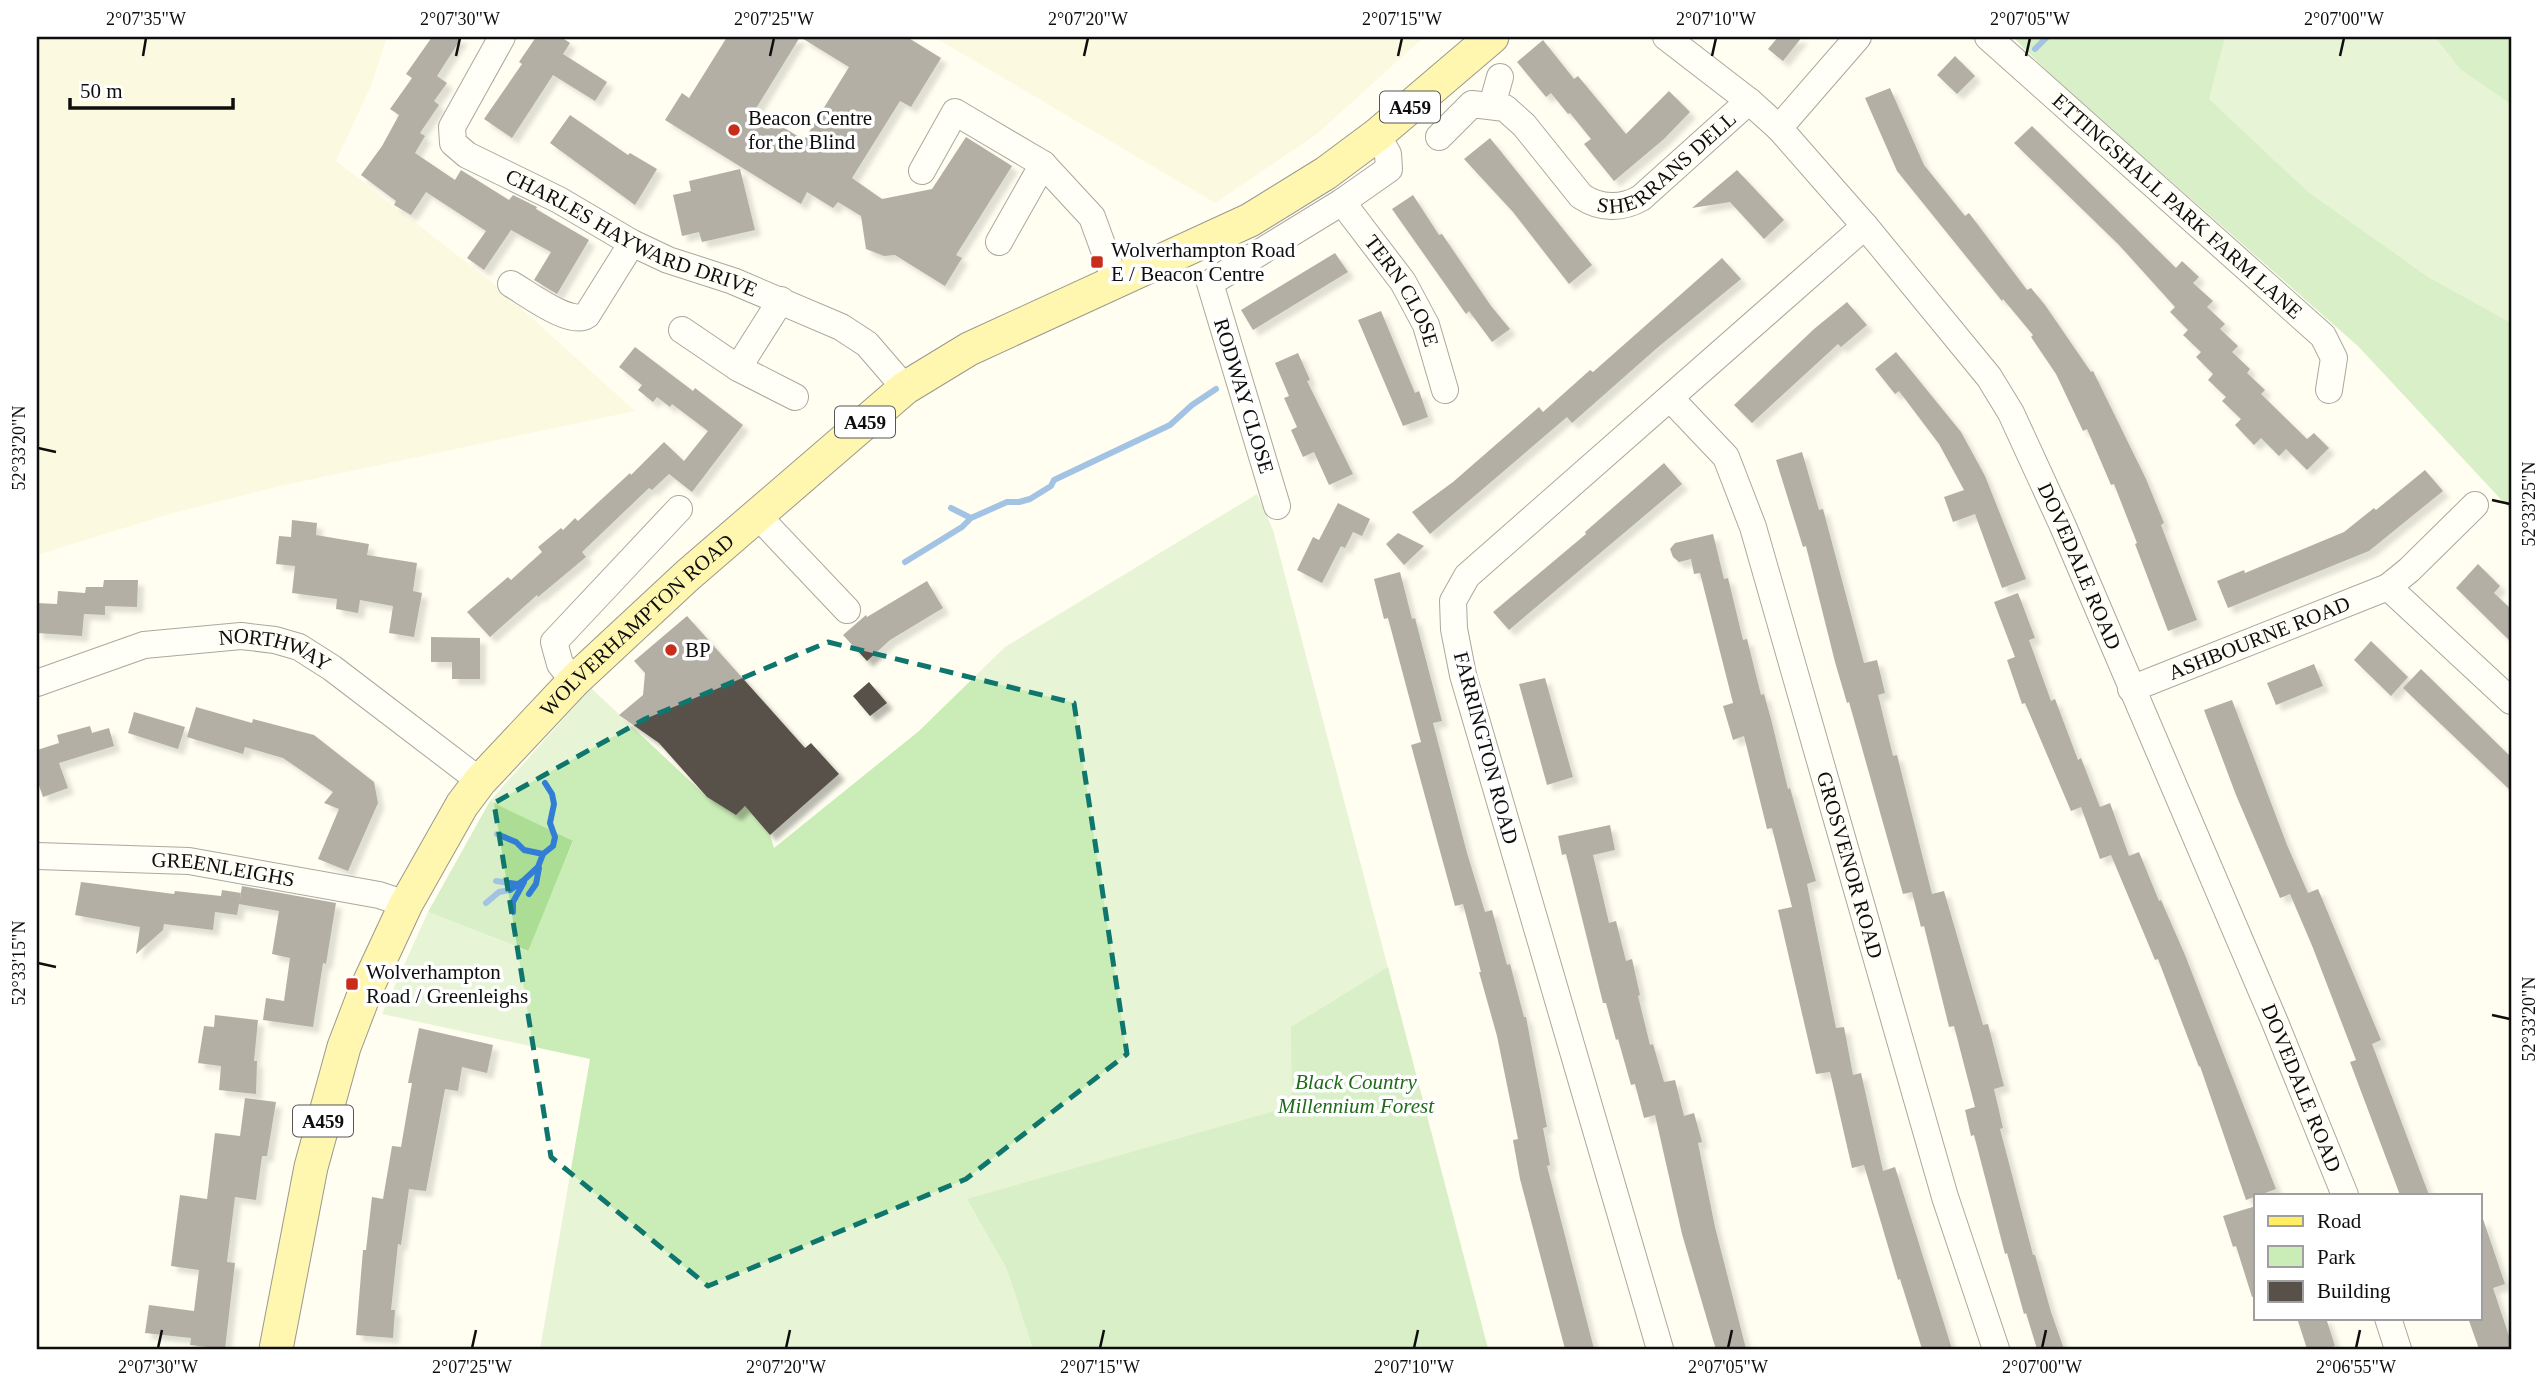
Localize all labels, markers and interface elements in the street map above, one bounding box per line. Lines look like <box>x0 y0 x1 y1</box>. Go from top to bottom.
text: 2°07'35"W <box>106 9 186 29</box>
text: 2°07'30"W <box>420 9 500 29</box>
text: 2°07'25"W <box>734 9 814 29</box>
text: 2°07'20"W <box>1048 9 1128 29</box>
text: 2°07'15"W <box>1362 9 1442 29</box>
text: 2°07'10"W <box>1676 9 1756 29</box>
text: 2°07'05"W <box>1990 9 2070 29</box>
text: 2°07'00"W <box>2304 9 2384 29</box>
scale bar <box>70 66 233 110</box>
text: 50 m <box>80 79 123 103</box>
street label: ETTINGSHALL PARK FARM LANE <box>2048 88 2307 324</box>
road number: A459 <box>1380 92 1440 122</box>
place label: Beacon Centre for the Blind <box>748 106 872 154</box>
street label: SHERRANS DELL <box>1595 107 1741 218</box>
marker: Beacon Centre for the Blind <box>726 122 742 138</box>
street label: CHARLES HAYWARD DRIVE <box>502 164 761 302</box>
street label: TERN CLOSE <box>1360 230 1444 349</box>
place label: Wolverhampton Road E / Beacon Centre <box>1111 238 1296 286</box>
marker: Wolverhampton Road E / Beacon Centre <box>1089 254 1105 270</box>
street label: RODWAY CLOSE <box>1209 315 1279 477</box>
text: 52°33'20"N <box>9 406 29 490</box>
road number: A459 <box>835 406 895 438</box>
text: 52°33'25"N <box>2519 462 2539 546</box>
street label: DOVEDALE ROAD <box>2033 479 2126 653</box>
street label: WOLVERHAMPTON ROAD <box>535 529 739 721</box>
street label: ASHBOURNE ROAD <box>2165 591 2353 685</box>
street label: NORTHWAY <box>218 623 335 676</box>
place label: BP <box>685 638 711 662</box>
marker: BP <box>663 642 679 658</box>
street label: FARRINGTON ROAD <box>1449 649 1523 847</box>
street label: GROSVENOR ROAD <box>1812 769 1888 961</box>
street label: GREENLEIGHS <box>151 848 297 892</box>
text: 52°33'15"N <box>9 921 29 1005</box>
place label: Wolverhampton Road / Greenleighs <box>366 960 528 1008</box>
marker: Wolverhampton Road / Greenleighs <box>344 976 360 992</box>
text: 52°33'20"N <box>2519 977 2539 1061</box>
street label: DOVEDALE ROAD <box>2257 1000 2346 1175</box>
park label: Black Country Millennium Forest <box>1277 1070 1435 1118</box>
road number: A459 <box>293 1106 353 1136</box>
legend <box>2254 1194 2482 1320</box>
text: Road <box>2317 1209 2362 1233</box>
text: Park <box>2317 1245 2356 1269</box>
text: Building <box>2317 1279 2391 1303</box>
text: 2°07'30"W <box>118 1357 198 1377</box>
text: 2°07'25"W <box>432 1357 512 1377</box>
text: 2°07'20"W <box>746 1357 826 1377</box>
text: 2°07'15"W <box>1060 1357 1140 1377</box>
text: 2°07'10"W <box>1374 1357 1454 1377</box>
text: 2°07'05"W <box>1688 1357 1768 1377</box>
text: 2°07'00"W <box>2002 1357 2082 1377</box>
text: 2°06'55"W <box>2316 1357 2396 1377</box>

